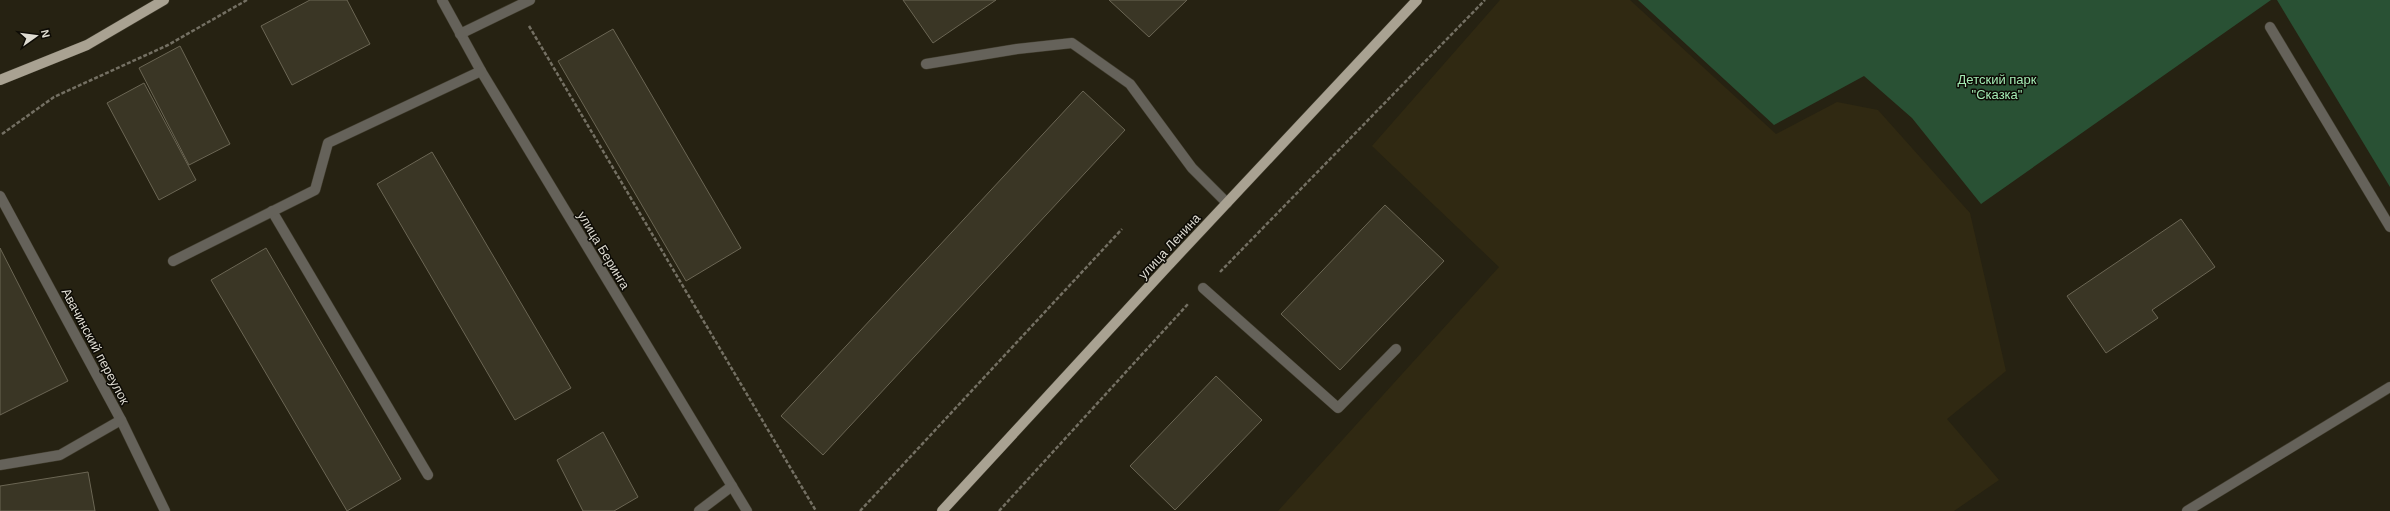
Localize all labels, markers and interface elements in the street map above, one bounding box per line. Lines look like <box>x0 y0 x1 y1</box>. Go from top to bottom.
north arrow <box>16 16 56 56</box>
text: N <box>39 28 52 39</box>
park label: Детский парк "Сказка" <box>1958 72 2037 102</box>
street label: улица Беринга <box>574 208 633 293</box>
street label: улица Ленина <box>1135 210 1204 282</box>
street label: Авачинский переулок <box>59 286 133 407</box>

